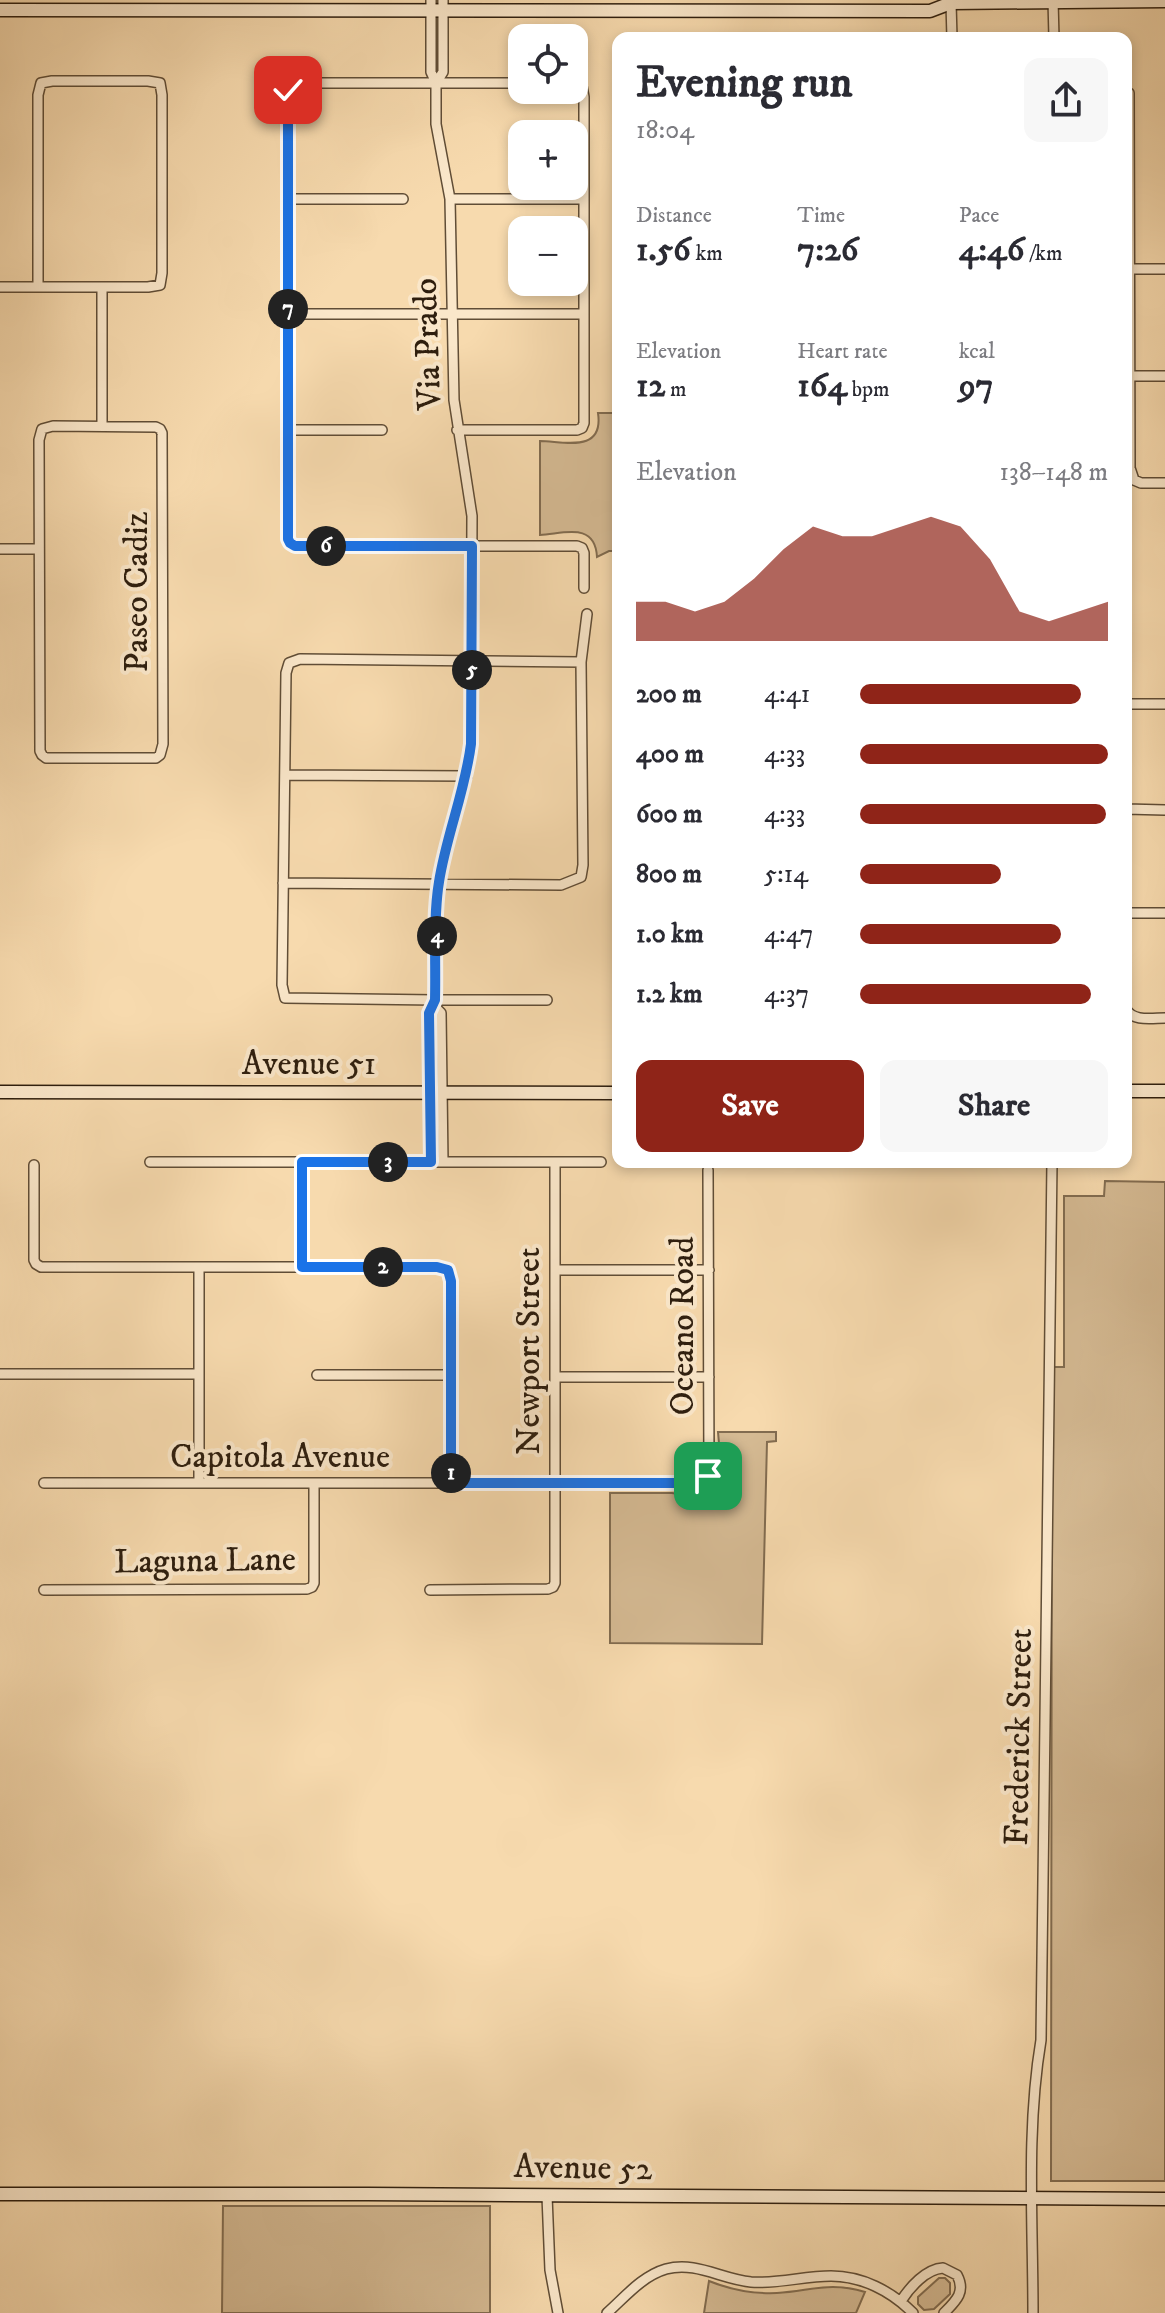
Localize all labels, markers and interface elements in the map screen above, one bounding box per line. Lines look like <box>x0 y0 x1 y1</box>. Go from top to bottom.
map controls <box>508 24 588 296</box>
button: locate <box>508 24 588 104</box>
pin <box>254 56 322 124</box>
text: Evening run <box>636 56 853 111</box>
button: share <box>1024 58 1108 142</box>
icon: check <box>266 68 310 112</box>
text: 18:04 <box>636 114 694 147</box>
button: + <box>508 120 588 200</box>
text: Distance <box>636 202 712 229</box>
text: Time <box>797 202 845 229</box>
text: Pace <box>959 202 999 229</box>
button: − <box>508 216 588 296</box>
text: 1.56 <box>636 229 691 271</box>
text: 7:26 <box>797 229 859 271</box>
text: 4:46 <box>959 229 1024 271</box>
text: km <box>691 240 723 267</box>
text: /km <box>1024 240 1063 267</box>
street label: Via Prado <box>405 277 451 412</box>
pin: 7 <box>268 289 308 329</box>
text: 7 <box>282 295 294 322</box>
text: Elevation <box>636 338 721 365</box>
text: Heart rate <box>797 338 888 365</box>
text: kcal <box>959 338 995 365</box>
text: 12 <box>636 365 665 407</box>
text: 164 <box>797 365 847 407</box>
text: 97 <box>959 365 994 407</box>
text: m <box>665 376 686 403</box>
text: bpm <box>847 376 890 403</box>
text: Elevation <box>636 456 737 489</box>
text: 138–148 m <box>999 456 1108 489</box>
street label: Paseo Cadiz <box>116 511 158 672</box>
pin: 6 <box>306 526 346 566</box>
text: 6 <box>320 532 332 559</box>
pin: 5 <box>452 650 492 690</box>
text: 5 <box>467 656 477 683</box>
text: 200 m <box>636 678 702 711</box>
text: 4:41 <box>764 678 810 711</box>
text: 400 m <box>636 738 704 771</box>
text: 4:33 <box>764 738 805 771</box>
text: 600 m <box>636 798 703 831</box>
text: 4:33 <box>764 798 805 831</box>
text: 800 m <box>636 858 702 891</box>
text: 5:14 <box>764 858 808 891</box>
pin: 4 <box>417 916 457 956</box>
text: 1.0 km <box>636 918 704 951</box>
text: 4:47 <box>764 918 814 951</box>
text: 4 <box>431 922 443 949</box>
text: 1.2 km <box>636 978 702 1011</box>
text: 4:37 <box>764 978 809 1011</box>
street label: Avenue 51 <box>242 1043 376 1085</box>
button: Save <box>636 1060 864 1152</box>
button: Share <box>880 1060 1108 1152</box>
pin: 3 <box>368 1142 408 1182</box>
text: 3 <box>384 1148 392 1175</box>
street label: Oceano Road <box>662 1236 704 1416</box>
pin: 2 <box>363 1247 403 1287</box>
street label: Newport Street <box>508 1247 550 1455</box>
text: 2 <box>378 1253 388 1280</box>
street label: Capitola Avenue <box>170 1436 390 1478</box>
pin <box>674 1442 742 1510</box>
pin: 1 <box>431 1453 471 1493</box>
icon: arrive <box>686 1454 730 1498</box>
text: 1 <box>447 1459 455 1486</box>
street label: Laguna Lane <box>114 1538 296 1584</box>
street label: Frederick Street <box>996 1628 1042 1846</box>
street label: Avenue 52 <box>513 2146 653 2190</box>

